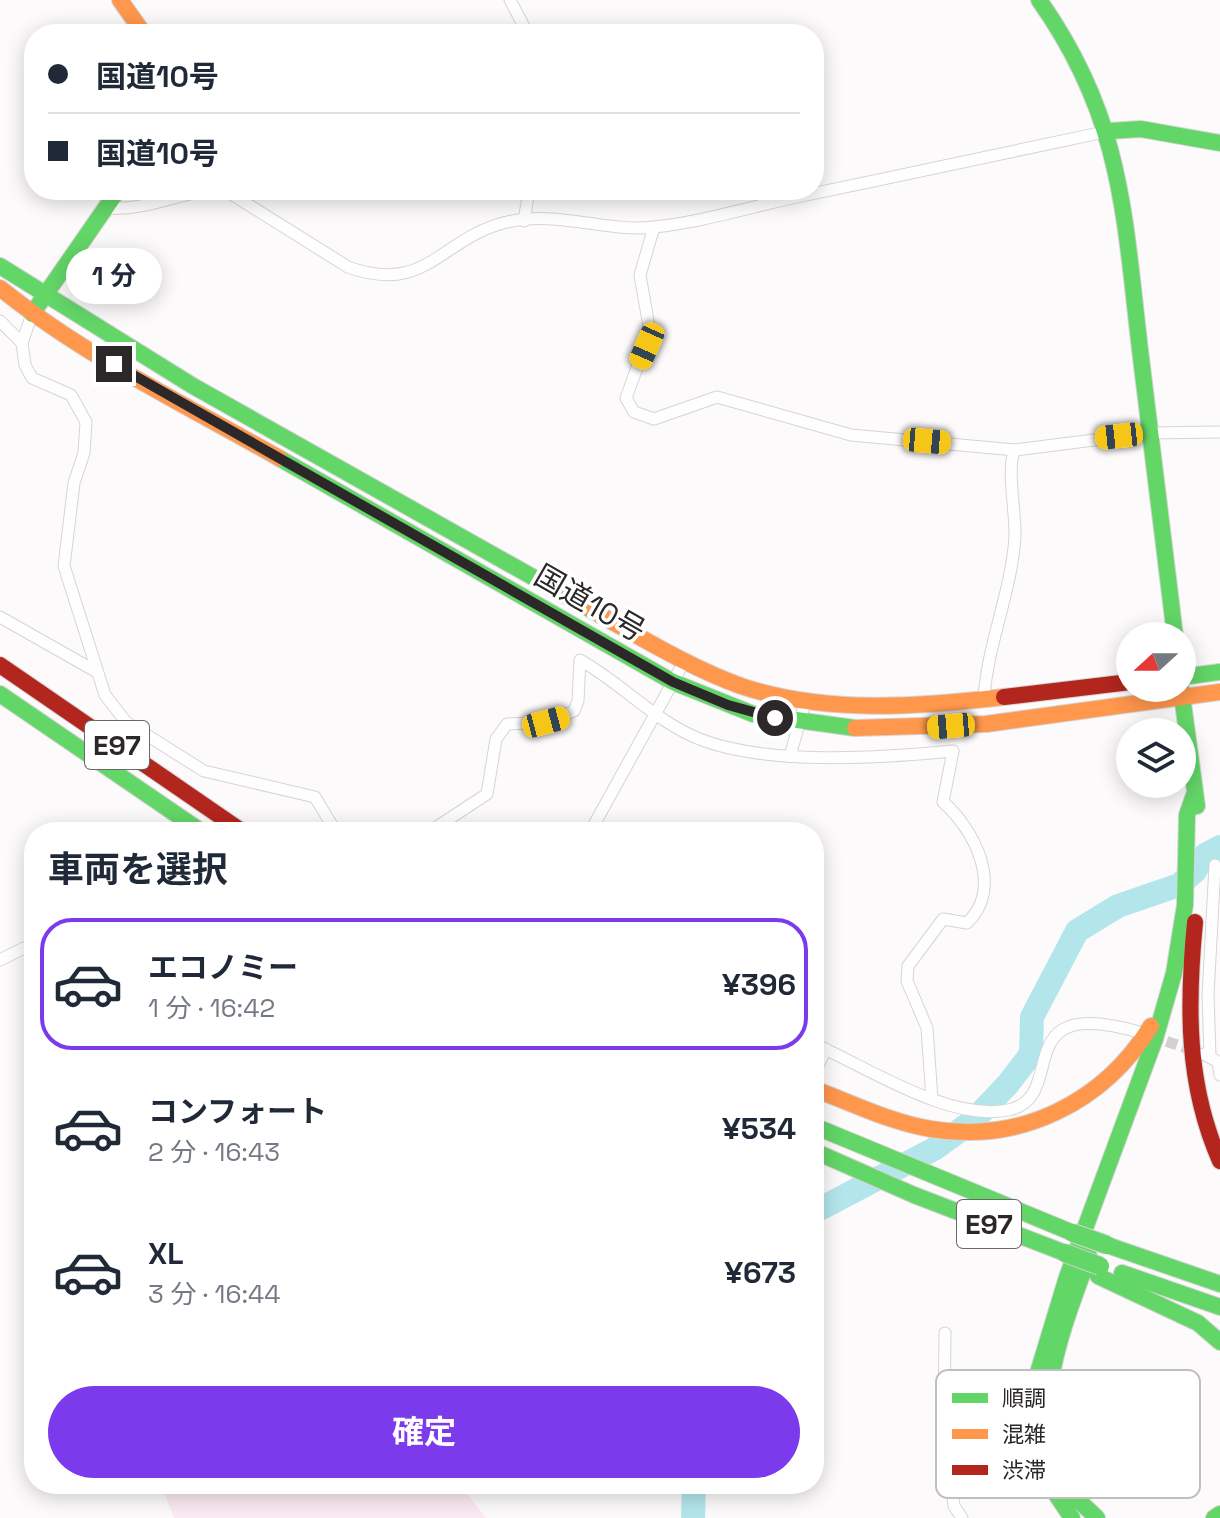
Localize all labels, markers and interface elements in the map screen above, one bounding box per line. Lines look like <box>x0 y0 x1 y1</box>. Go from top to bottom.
text: 国道10号 <box>96 57 219 96</box>
text: 国道10号 <box>96 134 219 173</box>
callout: 1 分 <box>66 248 162 304</box>
text: 1 分 <box>92 259 136 293</box>
car <box>626 319 668 373</box>
route end <box>96 346 132 382</box>
car <box>1094 422 1144 450</box>
car <box>902 427 952 455</box>
street label: 国道10号 <box>528 556 652 650</box>
north arrow <box>1116 622 1196 702</box>
map controls <box>1116 622 1196 798</box>
route start <box>757 700 793 736</box>
car <box>520 704 572 740</box>
car <box>926 712 976 740</box>
button: layers <box>1116 718 1196 798</box>
road number: E97 <box>85 721 149 769</box>
text: 車両を選択 <box>48 847 228 893</box>
icon: car <box>52 948 124 1020</box>
text: エコノミー <box>148 948 298 987</box>
text: ¥396 <box>722 965 796 1004</box>
text: 1 分 · 16:42 <box>148 991 275 1025</box>
icon: car <box>52 1092 124 1164</box>
text: コンフォート <box>148 1092 327 1131</box>
text: ¥534 <box>722 1109 796 1148</box>
text: 2 分 · 16:43 <box>148 1135 280 1169</box>
road number: E97 <box>957 1200 1021 1248</box>
text: XL <box>148 1234 184 1273</box>
icon: car <box>52 1236 124 1308</box>
text: ¥673 <box>724 1253 796 1292</box>
text: 3 分 · 16:44 <box>148 1277 280 1311</box>
legend <box>936 1370 1200 1498</box>
text: 順調 <box>1002 1384 1046 1412</box>
button: 確定 <box>48 1386 800 1478</box>
text: 混雑 <box>1002 1420 1046 1448</box>
text: 渋滞 <box>1002 1456 1046 1484</box>

